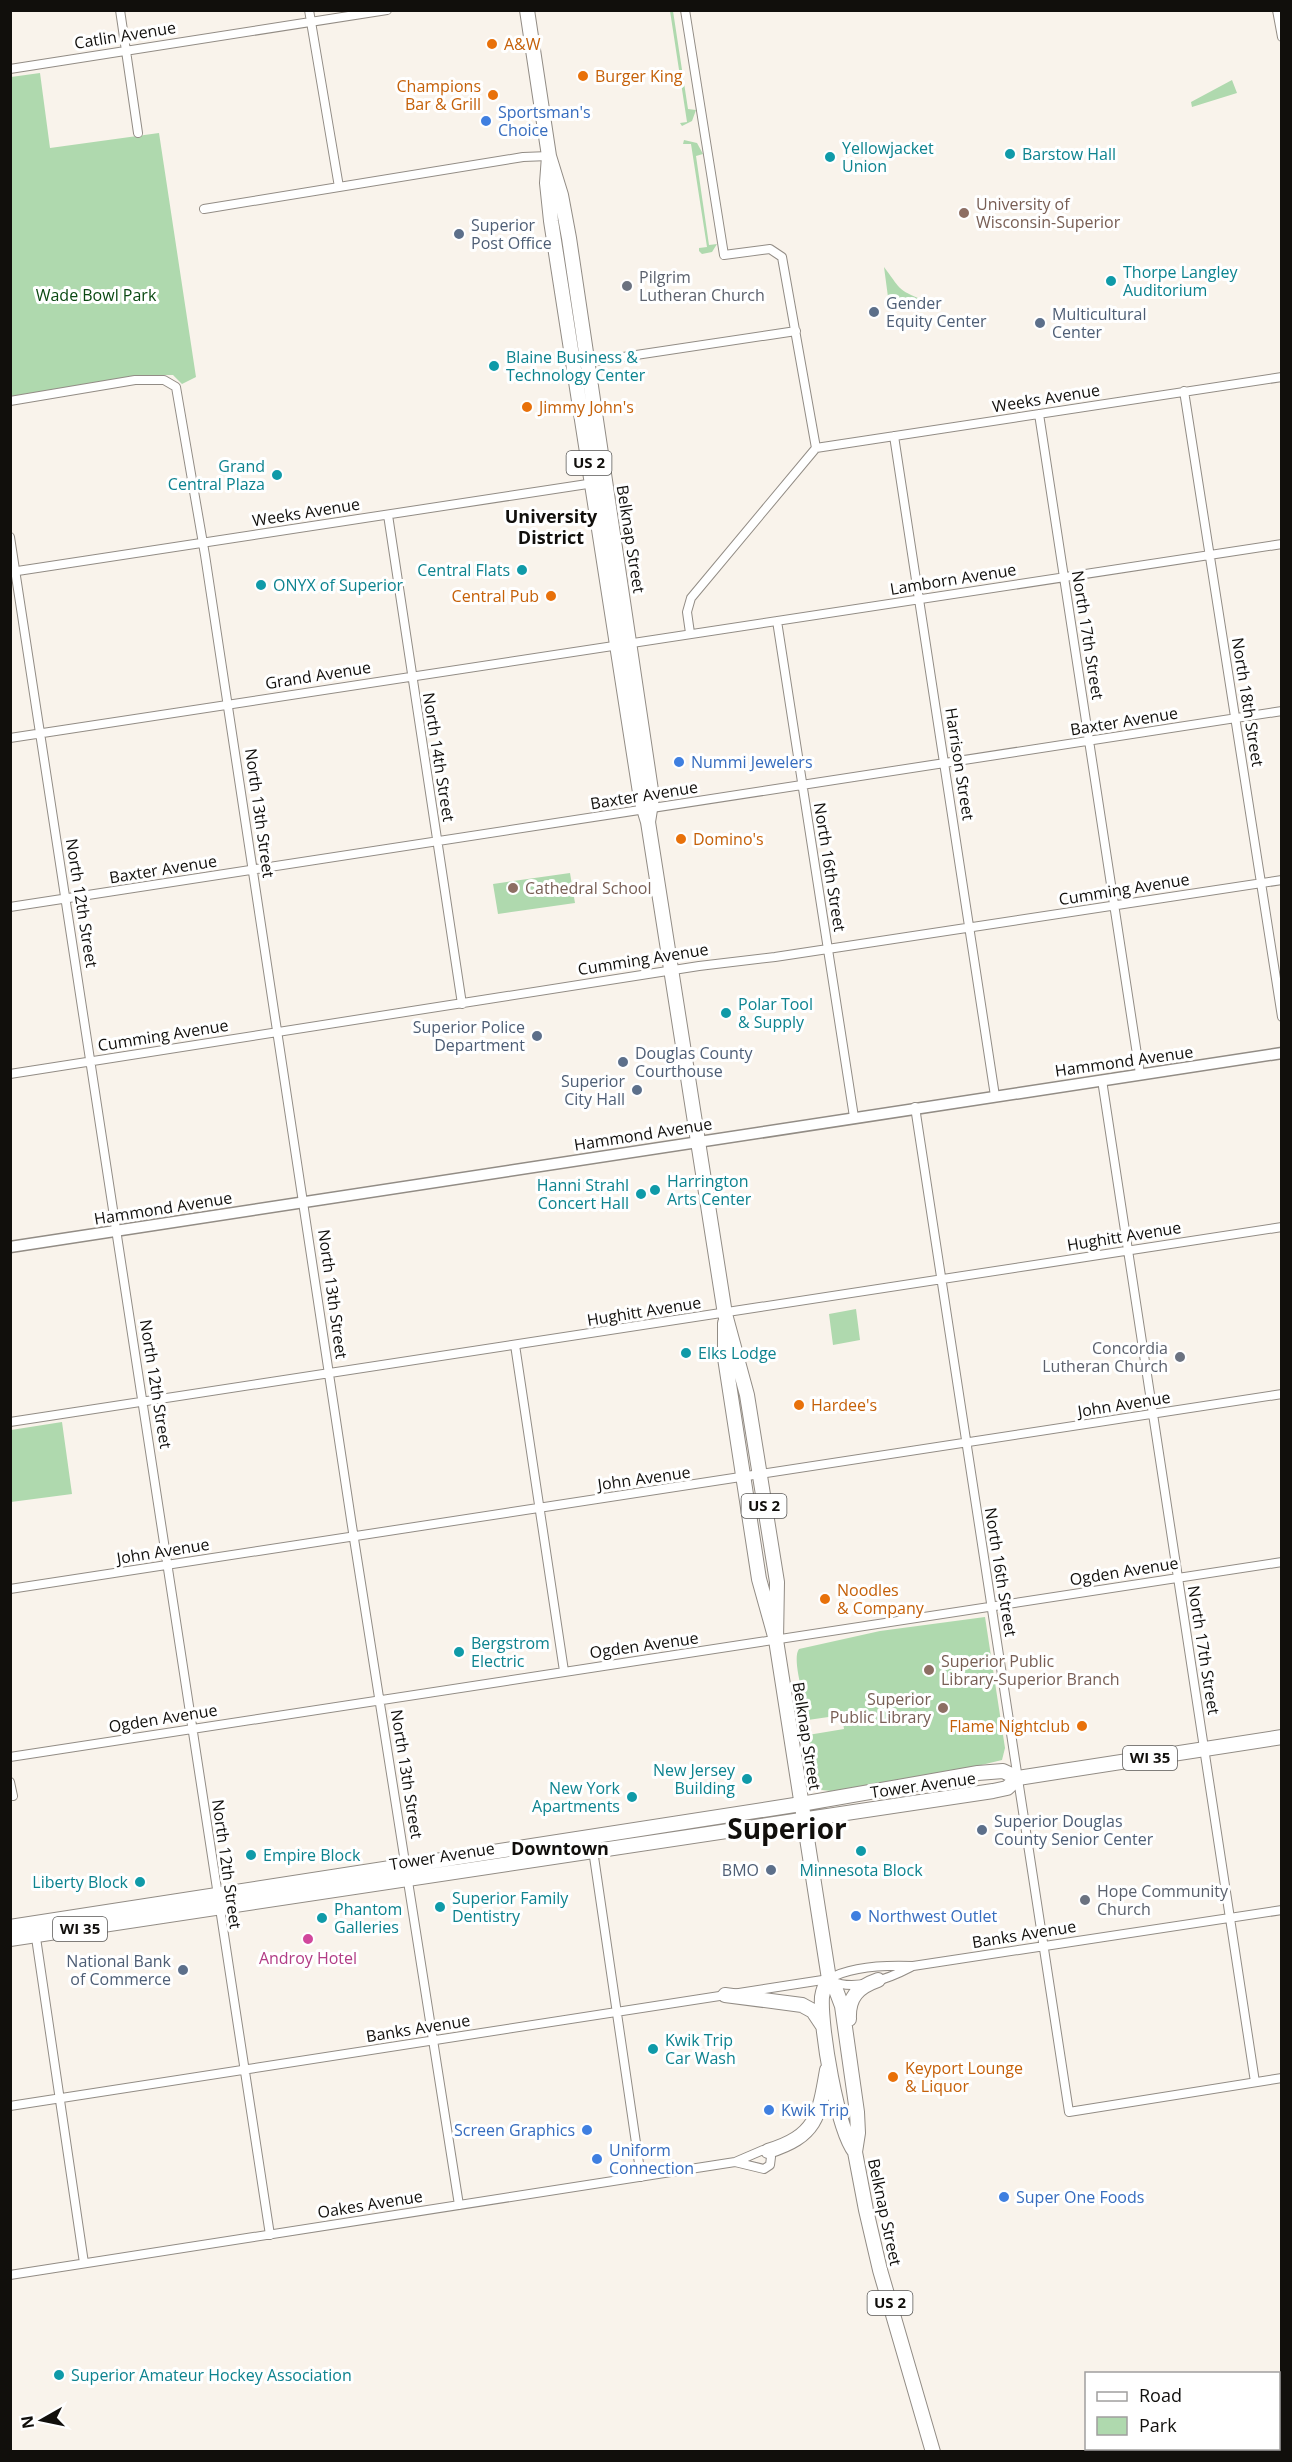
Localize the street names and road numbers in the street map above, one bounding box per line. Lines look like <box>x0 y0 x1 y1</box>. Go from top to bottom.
street label: Catlin Avenue <box>73 16 177 54</box>
street label: Weeks Avenue <box>991 379 1101 417</box>
road number: US 2 <box>566 451 612 475</box>
street label: Belknap Street <box>612 483 650 595</box>
street label: Weeks Avenue <box>251 493 361 531</box>
street label: Lamborn Avenue <box>888 558 1018 600</box>
street label: North 17th Street <box>1067 569 1109 701</box>
street label: North 18th Street <box>1227 636 1269 768</box>
street label: Grand Avenue <box>264 656 372 694</box>
street label: North 14th Street <box>418 691 460 823</box>
street label: Baxter Avenue <box>1069 702 1179 740</box>
street label: Harrison Street <box>940 706 980 822</box>
street label: North 13th Street <box>240 747 280 879</box>
street label: Baxter Avenue <box>589 776 699 814</box>
street label: North 16th Street <box>809 801 851 933</box>
street label: North 12th Street <box>61 837 103 969</box>
street label: Baxter Avenue <box>108 850 218 888</box>
street label: Cumming Avenue <box>1057 868 1191 910</box>
street label: Cumming Avenue <box>576 938 710 980</box>
street label: Cumming Avenue <box>96 1014 230 1056</box>
street label: Hammond Avenue <box>1053 1040 1195 1082</box>
street label: Hammond Avenue <box>572 1112 714 1156</box>
street label: Hammond Avenue <box>92 1186 234 1230</box>
street label: Hughitt Avenue <box>1065 1216 1183 1256</box>
street label: North 13th Street <box>313 1228 353 1360</box>
street label: Hughitt Avenue <box>585 1291 703 1331</box>
street label: North 12th Street <box>135 1318 177 1450</box>
street label: John Avenue <box>1074 1386 1172 1422</box>
street label: John Avenue <box>594 1461 692 1496</box>
road number: US 2 <box>742 1494 786 1518</box>
street label: North 16th Street <box>980 1506 1022 1638</box>
street label: John Avenue <box>113 1533 211 1569</box>
street label: Ogden Avenue <box>1068 1552 1180 1590</box>
street label: North 17th Street <box>1183 1584 1225 1716</box>
street label: Ogden Avenue <box>588 1626 700 1664</box>
street label: Belknap Street <box>788 1680 826 1792</box>
street label: Ogden Avenue <box>107 1699 219 1737</box>
street label: North 13th Street <box>386 1708 428 1840</box>
road number: WI 35 <box>1123 1746 1177 1770</box>
street label: Tower Avenue <box>869 1767 977 1803</box>
street label: North 12th Street <box>207 1798 247 1930</box>
street label: Tower Avenue <box>388 1837 496 1875</box>
street label: Banks Avenue <box>970 1915 1078 1953</box>
road number: WI 35 <box>53 1917 107 1941</box>
street label: Banks Avenue <box>364 2009 472 2047</box>
street label: Belknap Street <box>863 2156 907 2268</box>
street label: Oakes Avenue <box>316 2185 424 2223</box>
road number: US 2 <box>868 2291 912 2315</box>

